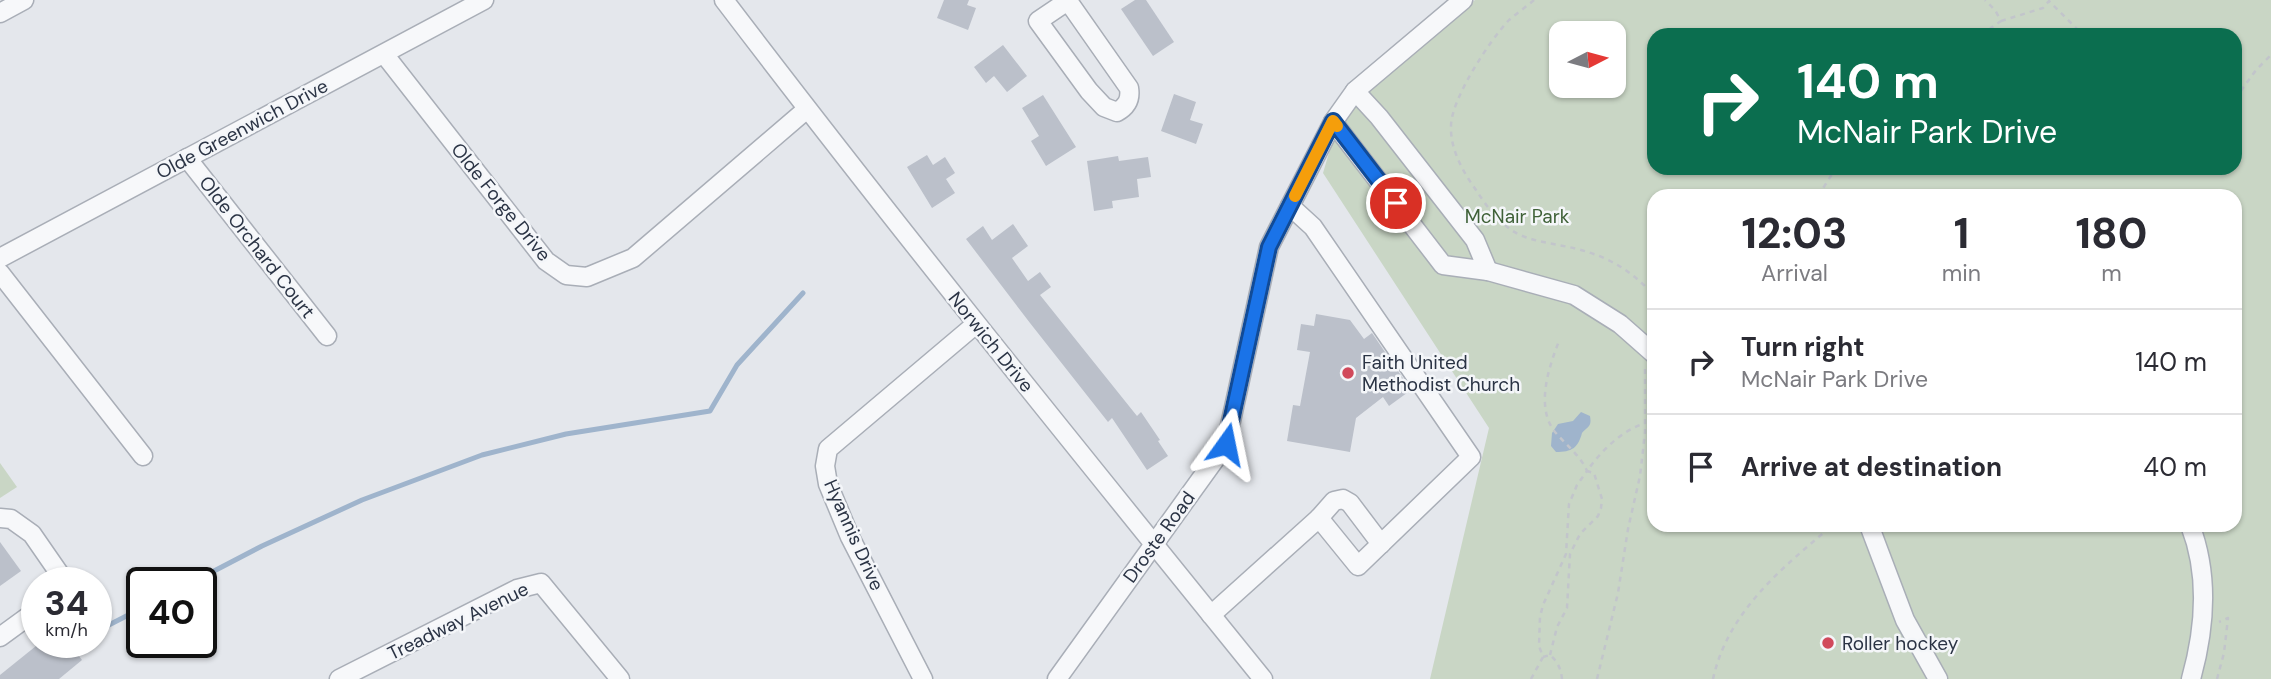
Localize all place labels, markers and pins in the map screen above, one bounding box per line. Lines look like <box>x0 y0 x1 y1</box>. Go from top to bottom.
pin <box>1366 173 1426 233</box>
place label: Faith United Methodist Church <box>1362 350 1520 397</box>
marker: Faith United Methodist Church <box>1340 365 1356 381</box>
place label: Roller hockey <box>1842 631 1959 656</box>
marker: Roller hockey <box>1820 635 1836 651</box>

